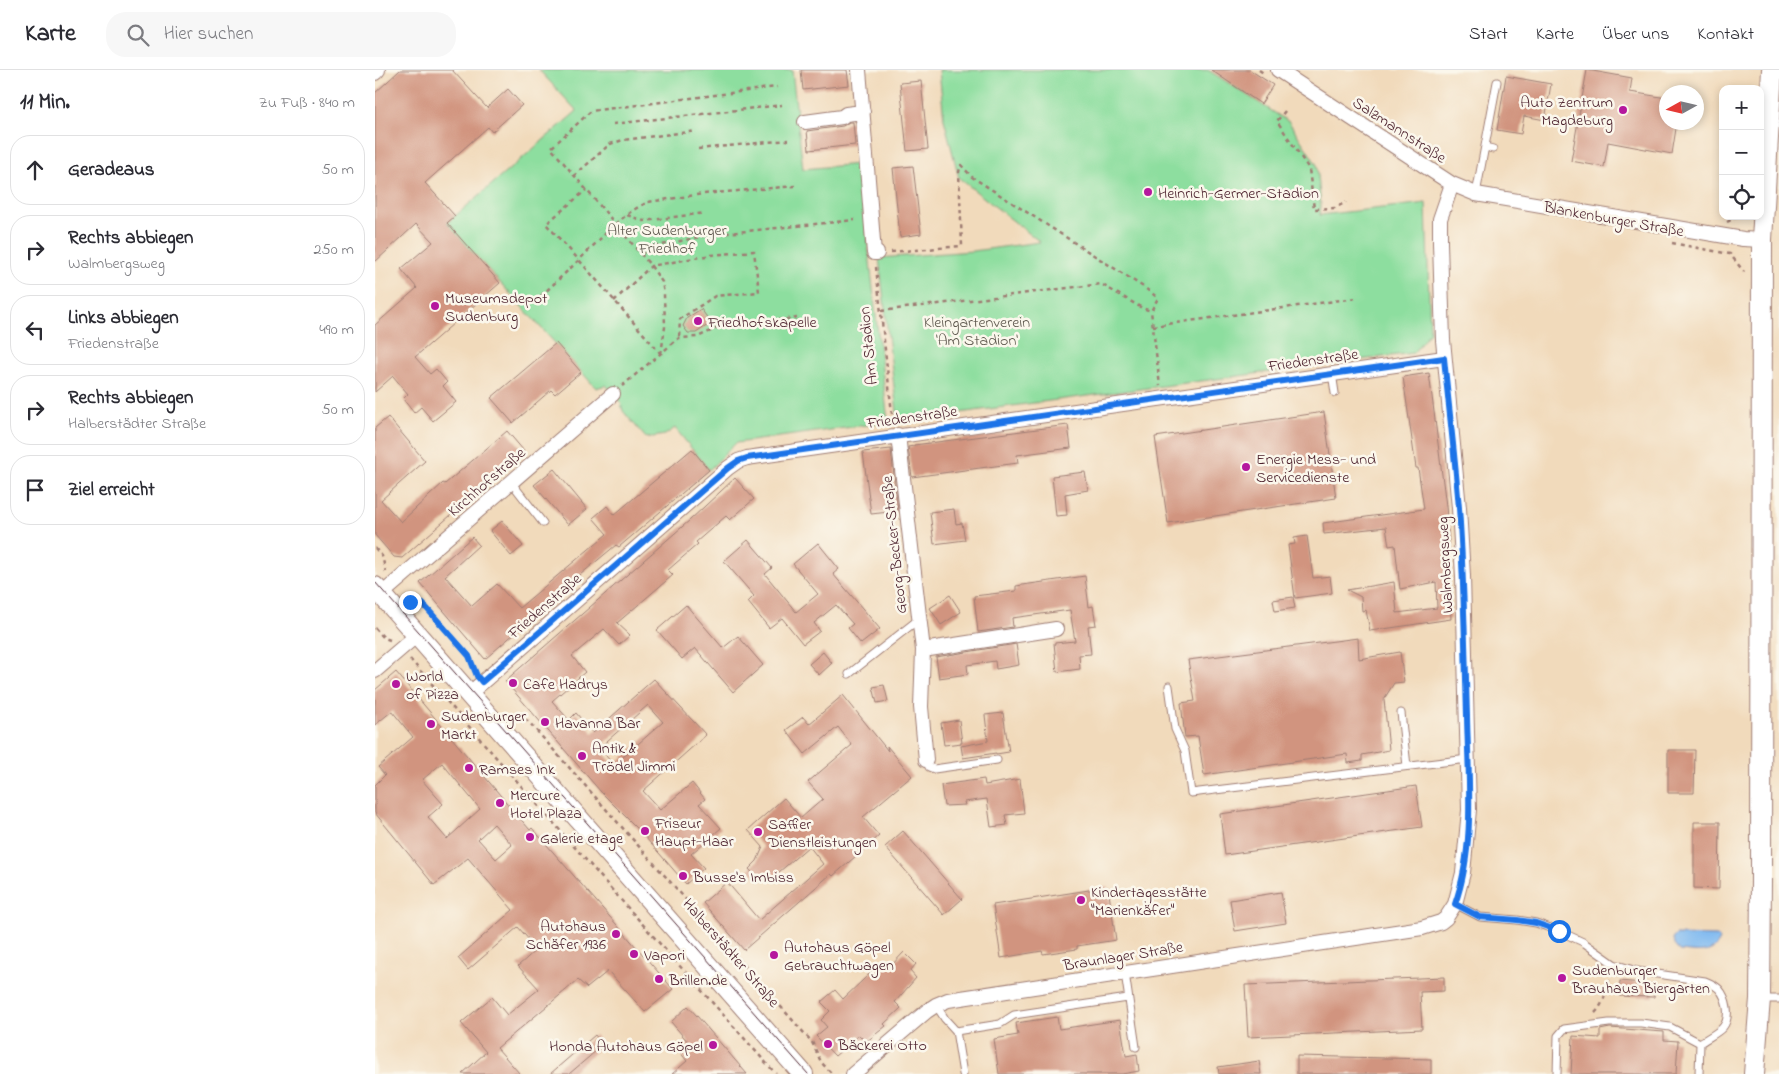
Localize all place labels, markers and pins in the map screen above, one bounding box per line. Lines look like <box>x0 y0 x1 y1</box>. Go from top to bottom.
place label: Auto Zentrum Magdeburg <box>1520 91 1613 133</box>
marker: Auto Zentrum Magdeburg <box>1617 104 1629 116</box>
place label: Heinrich-Germer-Stadion <box>1158 182 1319 206</box>
marker: Heinrich-Germer-Stadion <box>1142 186 1154 198</box>
place label: Museumsdepot Sudenburg <box>445 287 548 329</box>
marker: Museumsdepot Sudenburg <box>429 300 441 312</box>
place label: Friedhofskapelle <box>707 311 817 335</box>
marker: Friedhofskapelle <box>692 315 704 327</box>
place label: Energie Mess- und Servicedienste <box>1256 448 1376 490</box>
marker: Energie Mess- und Servicedienste <box>1240 461 1252 473</box>
place label: World of Pizza <box>406 665 459 707</box>
place label: Cafe Hadrys <box>523 673 608 697</box>
marker: Cafe Hadrys <box>507 677 519 689</box>
marker: World of Pizza <box>390 678 402 690</box>
place label: Sudenburger Markt <box>441 705 526 747</box>
place label: Havanna Bar <box>555 712 641 736</box>
marker: Havanna Bar <box>539 716 551 728</box>
marker: Sudenburger Markt <box>425 718 437 730</box>
place label: Antik & Trödel Jimmi <box>592 737 676 779</box>
marker: Antik & Trödel Jimmi <box>576 750 588 762</box>
place label: Ramses Ink <box>479 758 556 782</box>
marker: Ramses Ink <box>463 762 475 774</box>
place label: Mercure Hotel Plaza <box>510 784 582 826</box>
marker: Mercure Hotel Plaza <box>494 797 506 809</box>
place label: Friseur Haupt-Haar <box>654 812 734 854</box>
place label: Saffier Dienstleistungen <box>767 813 877 855</box>
marker: Friseur Haupt-Haar <box>639 825 651 837</box>
marker: Saffier Dienstleistungen <box>752 826 764 838</box>
place label: Galerie etage <box>540 827 624 851</box>
marker: Galerie etage <box>524 831 536 843</box>
place label: Busse's Imbiss <box>692 866 794 890</box>
marker: Busse's Imbiss <box>677 870 689 882</box>
place label: Kindertagesstätte "Marienkäfer" <box>1091 881 1208 923</box>
marker: Kindertagesstätte "Marienkäfer" <box>1075 894 1087 906</box>
place label: Autohaus Schäfer 1936 <box>526 915 606 957</box>
marker: Autohaus Schäfer 1936 <box>610 928 622 940</box>
place label: Autohaus Göpel Gebrauchtwagen <box>784 936 894 978</box>
place label: Vapori <box>643 944 685 968</box>
marker: Vapori <box>628 948 640 960</box>
marker: Autohaus Göpel Gebrauchtwagen <box>768 949 780 961</box>
place label: Sudenburger Brauhaus Biergarten <box>1571 959 1710 1001</box>
place label: Brillen.de <box>668 969 728 993</box>
marker: Sudenburger Brauhaus Biergarten <box>1556 972 1568 984</box>
marker: Brillen.de <box>653 973 665 985</box>
place label: Bäckerei Otto <box>837 1034 927 1058</box>
place label: Honda Autohaus Göpel <box>549 1035 703 1059</box>
marker: Bäckerei Otto <box>822 1038 834 1050</box>
marker: Honda Autohaus Göpel <box>707 1039 719 1051</box>

